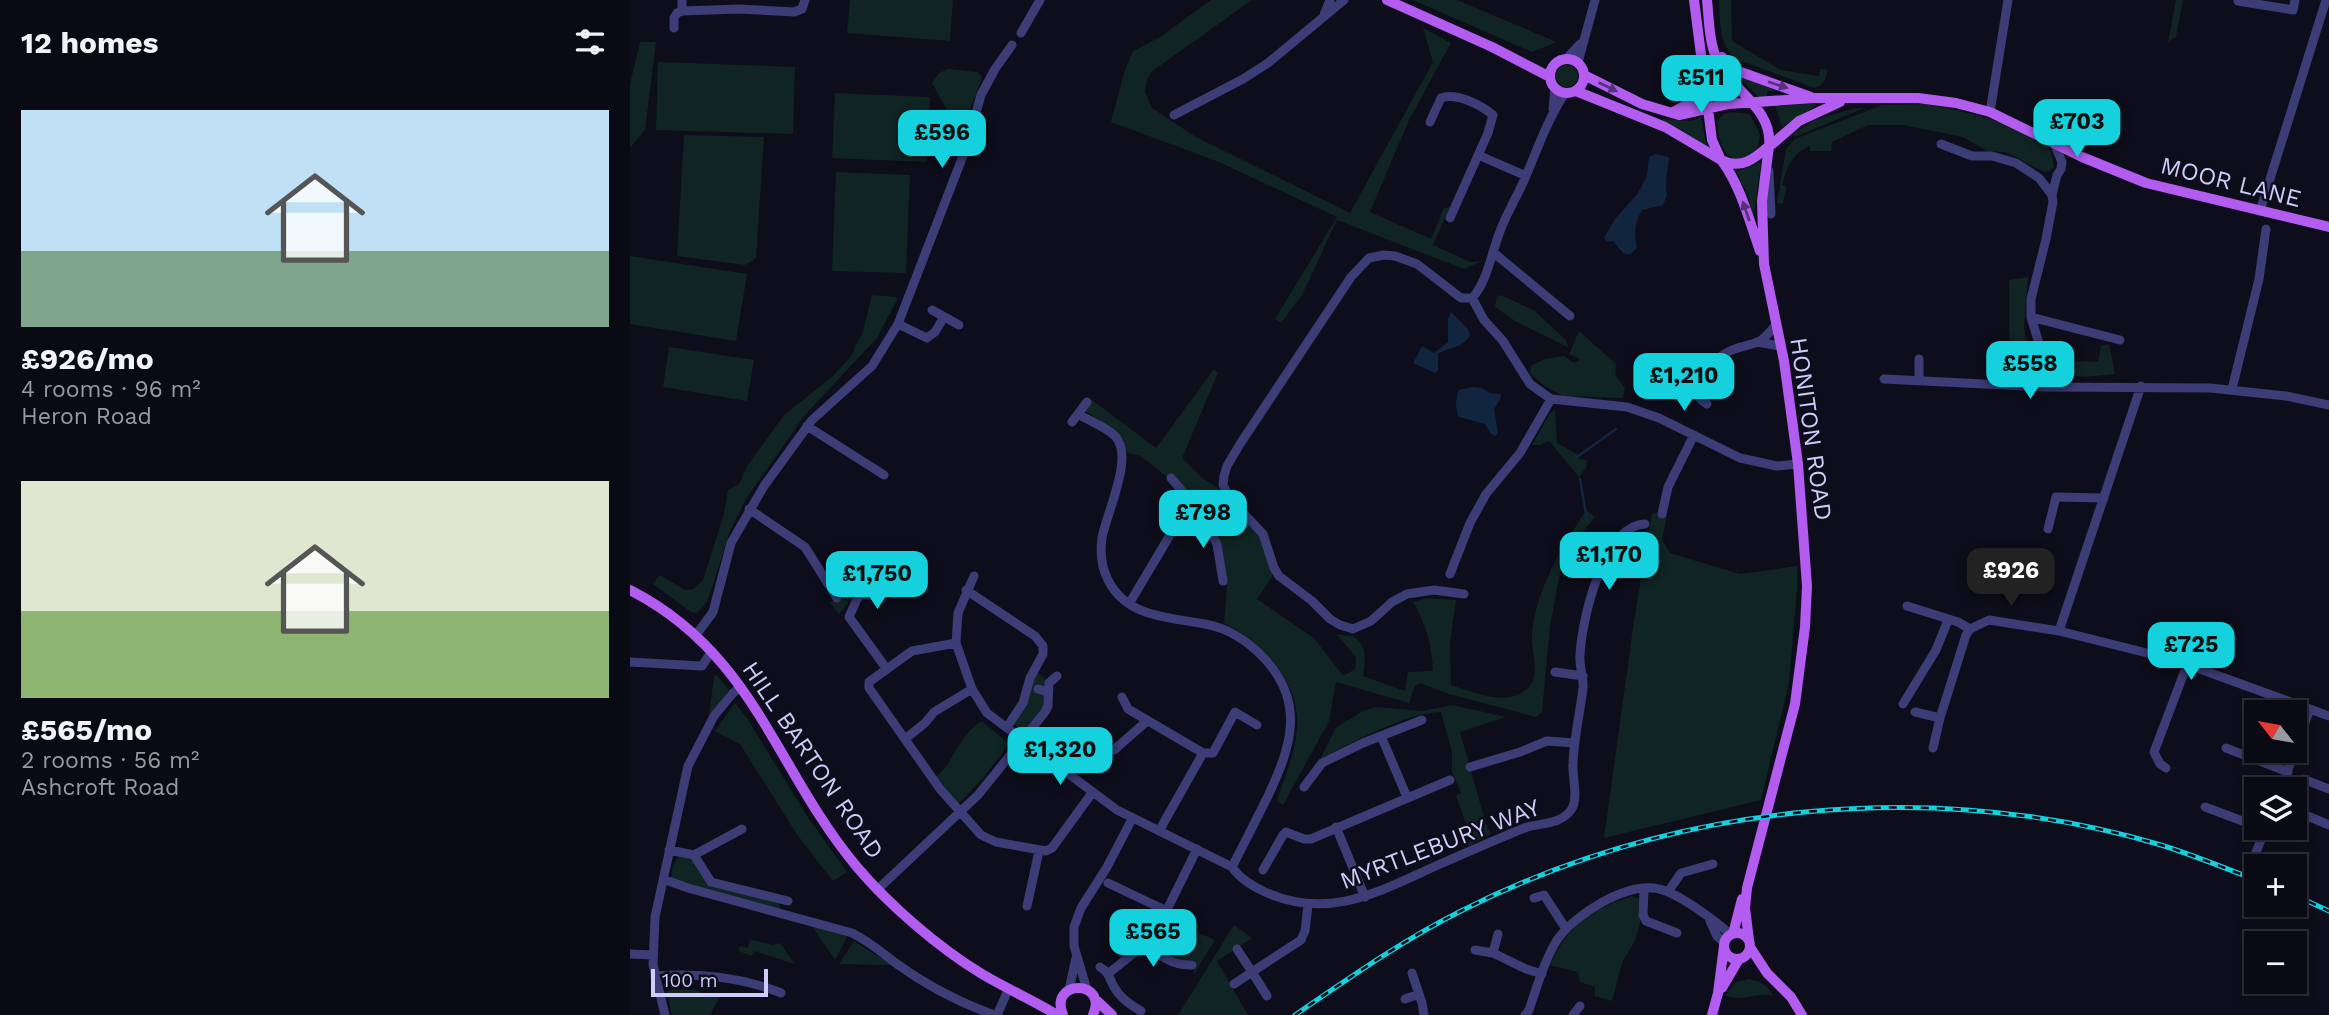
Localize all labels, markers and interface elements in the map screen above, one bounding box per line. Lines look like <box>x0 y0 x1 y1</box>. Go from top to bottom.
icon: filters <box>571 23 609 61</box>
text: 12 homes <box>21 25 159 60</box>
pin: £511 <box>1660 55 1742 115</box>
text: £511 <box>1677 64 1725 91</box>
one-way arrow <box>1767 80 1788 90</box>
one-way arrow <box>1598 82 1618 93</box>
pin: £703 <box>2036 100 2118 159</box>
text: £703 <box>2049 108 2105 135</box>
pin: £596 <box>901 110 983 170</box>
text: £596 <box>914 119 970 146</box>
street label: MOOR LANE <box>2158 151 2304 213</box>
icon: home <box>252 155 378 281</box>
one-way arrow <box>1740 200 1751 221</box>
street label: HONITON ROAD <box>1784 336 1838 522</box>
text: £926/mo <box>21 341 154 376</box>
pin: £558 <box>1989 342 2071 401</box>
text: £558 <box>2002 350 2058 377</box>
pin: £1,210 <box>1627 354 1741 413</box>
text: £1,210 <box>1649 362 1719 389</box>
text: 4 rooms · 96 m² <box>21 376 201 403</box>
text: Heron Road <box>21 403 152 430</box>
pin: £798 <box>1162 490 1244 550</box>
text: £798 <box>1175 499 1231 526</box>
icon: home <box>252 526 378 652</box>
pin: £1,170 <box>1552 532 1666 592</box>
text: £1,170 <box>1576 541 1642 568</box>
pin: £926 <box>1970 548 2052 608</box>
pin: £1,750 <box>820 552 934 611</box>
text: £926 <box>1983 557 2039 584</box>
text: £1,750 <box>842 560 912 587</box>
pin: £725 <box>2150 622 2232 682</box>
text: £725 <box>2164 631 2218 658</box>
street label: HILL BARTON ROAD <box>737 656 889 864</box>
north arrow <box>2244 700 2306 763</box>
map controls <box>2244 700 2307 994</box>
text: £565/mo <box>21 712 152 747</box>
pin: £1,320 <box>1003 728 1117 787</box>
text: £1,320 <box>1023 736 1097 763</box>
text: 2 rooms · 56 m² <box>21 747 199 774</box>
text: Ashcroft Road <box>21 774 179 801</box>
button: layers <box>2244 777 2307 840</box>
street label: MYRTLEBURY WAY <box>1336 793 1544 895</box>
button: + <box>2244 854 2307 917</box>
pin: £565 <box>1112 909 1194 969</box>
text: £565 <box>1125 918 1181 945</box>
button: − <box>2244 931 2307 994</box>
scale bar <box>651 966 768 998</box>
text: 100 m <box>662 969 718 992</box>

